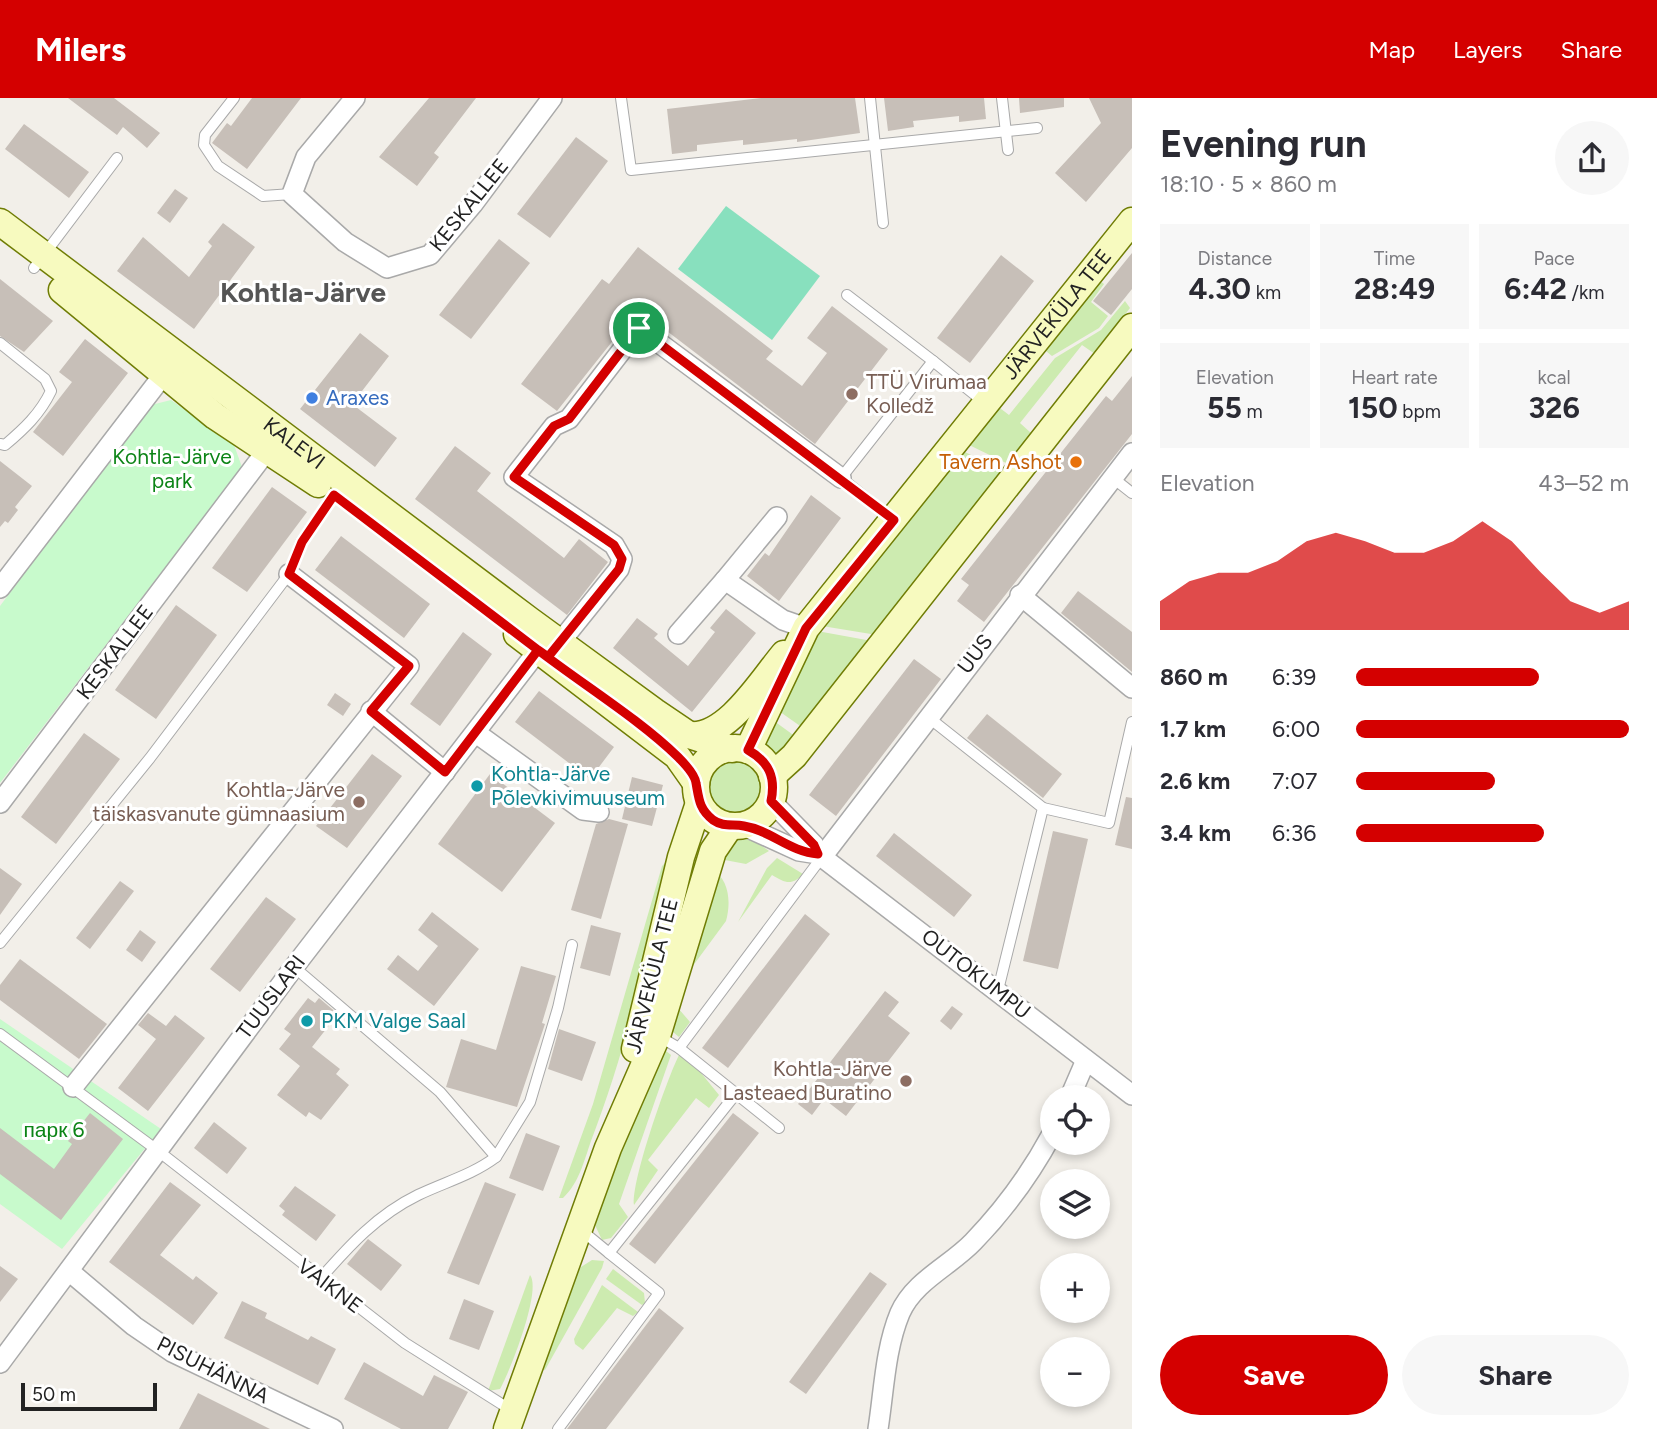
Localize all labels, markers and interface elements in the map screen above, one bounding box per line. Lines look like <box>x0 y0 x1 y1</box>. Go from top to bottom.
text: Milers <box>35 30 126 69</box>
text: Map <box>1368 35 1415 64</box>
text: Layers <box>1453 35 1522 64</box>
text: Share <box>1560 35 1622 64</box>
text: Evening run <box>1160 121 1367 167</box>
button: share <box>1555 121 1629 195</box>
street label: KESKALLEE <box>424 153 514 256</box>
text: 18:10 · 5 × 860 m <box>1160 170 1337 198</box>
street label: JÄRVEKÜLA TEE <box>997 244 1117 384</box>
text: Distance <box>1198 247 1272 270</box>
text: Time <box>1374 247 1415 270</box>
text: Pace <box>1534 247 1575 270</box>
text: 4.30 <box>1189 270 1251 307</box>
text: 28:49 <box>1354 270 1435 307</box>
text: 6:42 <box>1504 270 1567 307</box>
district label: Kohtla-Järve <box>220 275 386 309</box>
text: km <box>1251 281 1281 304</box>
text: /km <box>1567 281 1604 304</box>
pin <box>609 298 669 358</box>
icon: arrive <box>620 309 658 347</box>
text: Elevation <box>1196 366 1274 389</box>
text: Heart rate <box>1351 366 1438 389</box>
text: kcal <box>1538 366 1571 389</box>
place label: TTÜ Virumaa Kolledž <box>866 369 987 418</box>
place label: Araxes <box>326 385 389 410</box>
marker: TTÜ Virumaa Kolledž <box>844 386 860 402</box>
text: 55 <box>1207 389 1242 426</box>
text: 150 <box>1348 389 1398 426</box>
text: 326 <box>1528 389 1580 426</box>
marker: Araxes <box>304 390 320 406</box>
text: m <box>1242 400 1263 423</box>
text: bpm <box>1398 400 1441 423</box>
street label: KALEVI <box>259 412 330 474</box>
park label: Kohtla-Järve park <box>112 444 232 493</box>
place label: Tavern Ashot <box>939 449 1062 474</box>
marker: Tavern Ashot <box>1068 454 1084 470</box>
text: Elevation <box>1160 469 1255 497</box>
text: 43–52 m <box>1538 469 1629 497</box>
street label: KESKALLEE <box>71 600 158 704</box>
street label: UUS <box>952 629 997 678</box>
text: 860 m <box>1160 663 1228 691</box>
text: 6:39 <box>1272 663 1316 691</box>
text: 1.7 km <box>1160 715 1226 743</box>
text: 6:00 <box>1272 715 1320 743</box>
place label: Kohtla-Järve Põlevkivimuuseum <box>491 761 665 810</box>
text: 2.6 km <box>1160 767 1230 795</box>
text: 7:07 <box>1272 767 1317 795</box>
place label: Kohtla-Järve täiskasvanute gümnaasium <box>93 777 345 826</box>
marker: Kohtla-Järve Põlevkivimuuseum <box>469 778 485 794</box>
marker: Kohtla-Järve täiskasvanute gümnaasium <box>351 794 367 810</box>
text: 3.4 km <box>1160 819 1231 847</box>
text: 6:36 <box>1272 819 1316 847</box>
street label: JÄRVEKÜLA TEE <box>620 895 683 1056</box>
street label: OUTOKUMPU <box>917 923 1036 1024</box>
street label: TUUSLARI <box>231 950 310 1043</box>
place label: PKM Valge Saal <box>321 1008 466 1033</box>
marker: PKM Valge Saal <box>299 1013 315 1029</box>
place label: Kohtla-Järve Lasteaed Buratino <box>722 1056 892 1105</box>
marker: Kohtla-Järve Lasteaed Buratino <box>898 1073 914 1089</box>
map controls <box>1040 1085 1110 1407</box>
button: locate <box>1040 1085 1110 1155</box>
park label: парк 6 <box>24 1117 85 1142</box>
button: layers <box>1040 1169 1110 1239</box>
street label: VAIKNE <box>293 1253 368 1318</box>
button: + <box>1040 1253 1110 1323</box>
street label: PISUHÄNNA <box>153 1331 273 1408</box>
button: Save <box>1160 1335 1388 1415</box>
button: Share <box>1402 1335 1629 1415</box>
button: − <box>1040 1337 1110 1407</box>
scale bar <box>21 1380 158 1412</box>
text: 50 m <box>32 1383 76 1406</box>

